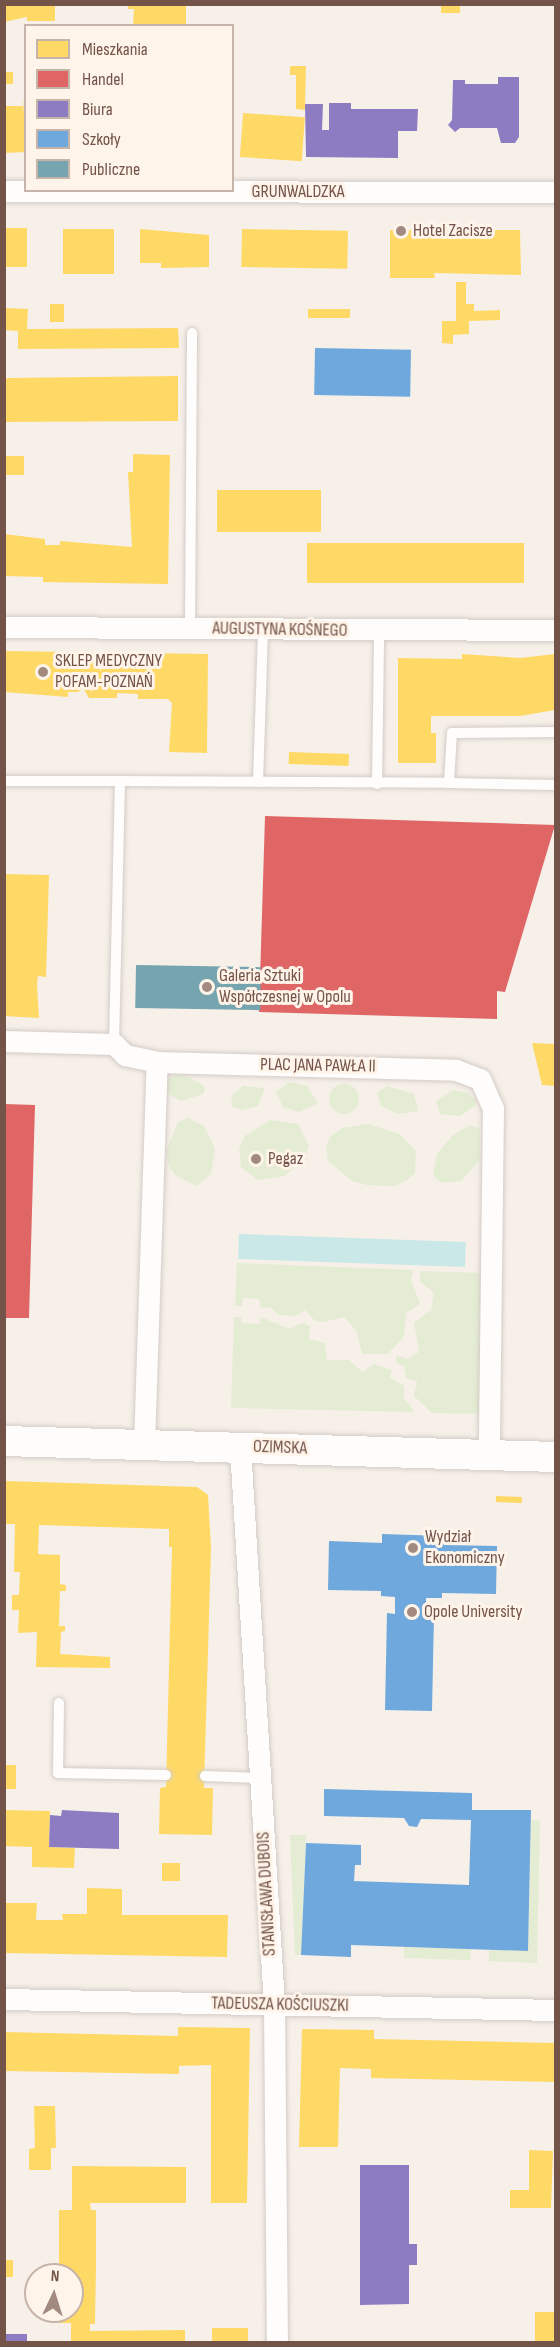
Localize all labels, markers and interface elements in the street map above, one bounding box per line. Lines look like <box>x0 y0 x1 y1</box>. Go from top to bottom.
legend <box>24 24 234 192</box>
text: Mieszkania <box>82 39 148 60</box>
text: Handel <box>82 69 124 90</box>
text: Biura <box>82 99 113 120</box>
text: Szkoły <box>82 129 121 150</box>
text: Publiczne <box>82 159 140 180</box>
street label: GRUNWALDZKA <box>252 181 344 203</box>
place label: Hotel Zacisze <box>413 220 493 242</box>
marker: Hotel Zacisze <box>394 224 408 238</box>
street label: AUGUSTYNA KOŚNEGO <box>212 618 348 642</box>
place label: SKLEP MEDYCZNY POFAM-POZNAŃ <box>55 651 162 694</box>
marker: SKLEP MEDYCZNY POFAM-POZNAŃ <box>36 665 50 679</box>
place label: Galeria Sztuki Współczesnej w Opolu <box>219 966 351 1008</box>
marker: Galeria Sztuki Współczesnej w Opolu <box>200 980 214 994</box>
street label: PLAC JANA PAWŁA II <box>260 1054 376 1078</box>
place label: Pegaz <box>268 1148 303 1170</box>
marker: Pegaz <box>249 1152 263 1166</box>
street label: OZIMSKA <box>253 1436 307 1460</box>
place label: Wydział Ekonomiczny <box>425 1527 505 1570</box>
marker: Wydział Ekonomiczny <box>406 1541 420 1555</box>
place label: Opole University <box>424 1601 522 1623</box>
marker: Opole University <box>405 1605 419 1619</box>
street label: STANISŁAWA DUBOIS <box>253 1831 281 1957</box>
street label: TADEUSZA KOŚCIUSZKI <box>211 1993 349 2017</box>
north arrow <box>24 2263 84 2323</box>
text: N <box>50 2267 60 2286</box>

